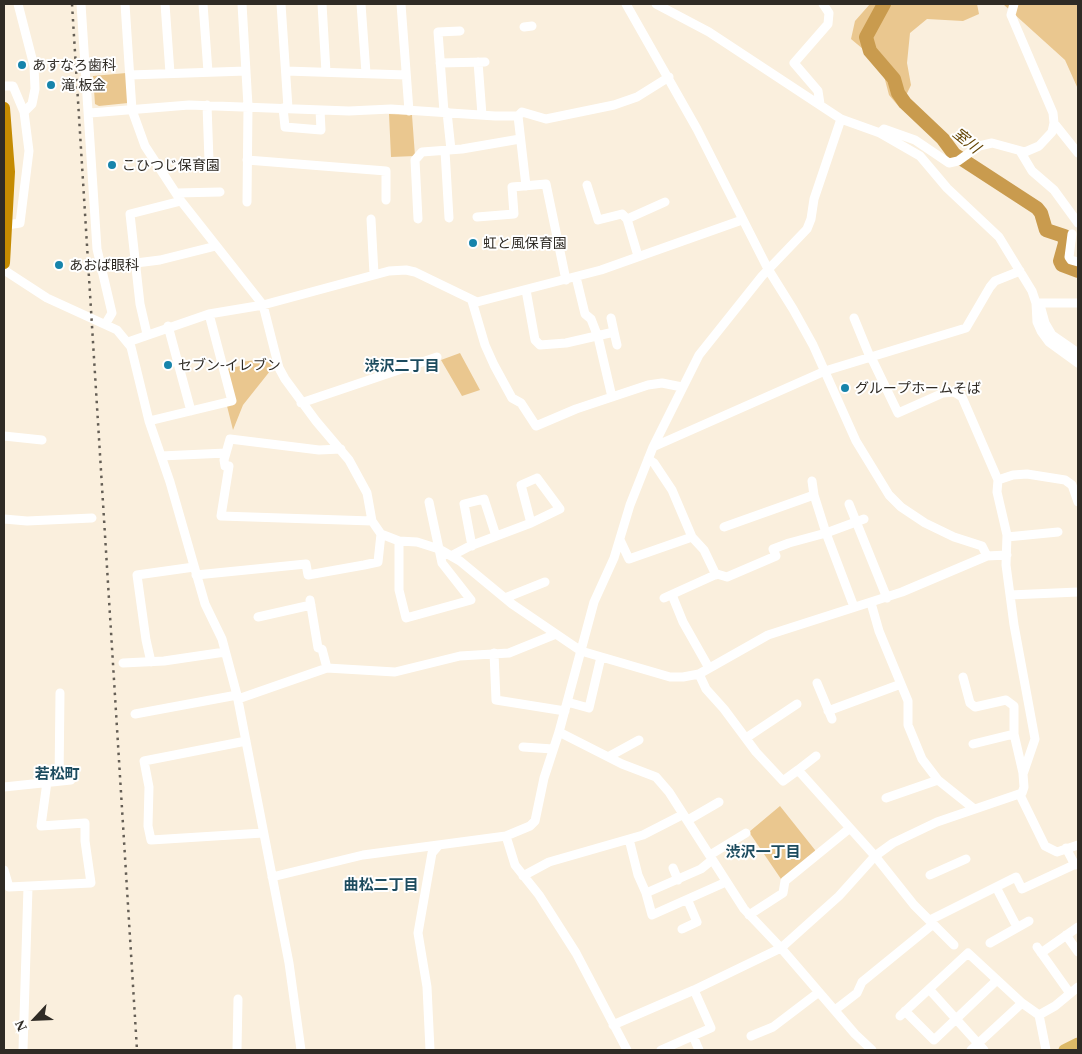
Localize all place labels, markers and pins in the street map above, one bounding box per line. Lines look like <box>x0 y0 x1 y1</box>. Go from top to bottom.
place label: あすなろ歯科 <box>32 57 116 73</box>
marker: あすなろ歯科 <box>16 59 28 71</box>
place label: 滝 板金 <box>61 77 106 93</box>
marker: 滝 板金 <box>45 79 57 91</box>
place label: こひつじ保育園 <box>122 157 220 173</box>
marker: こひつじ保育園 <box>106 159 118 171</box>
place label: 虹と風保育園 <box>483 235 567 251</box>
marker: 虹と風保育園 <box>467 237 479 249</box>
place label: あおば眼科 <box>69 257 139 273</box>
marker: あおば眼科 <box>53 259 65 271</box>
place label: セブン-イレブン <box>178 357 281 373</box>
marker: セブン-イレブン <box>162 359 174 371</box>
place label: グループホームそば <box>855 380 981 396</box>
marker: グループホームそば <box>839 382 851 394</box>

